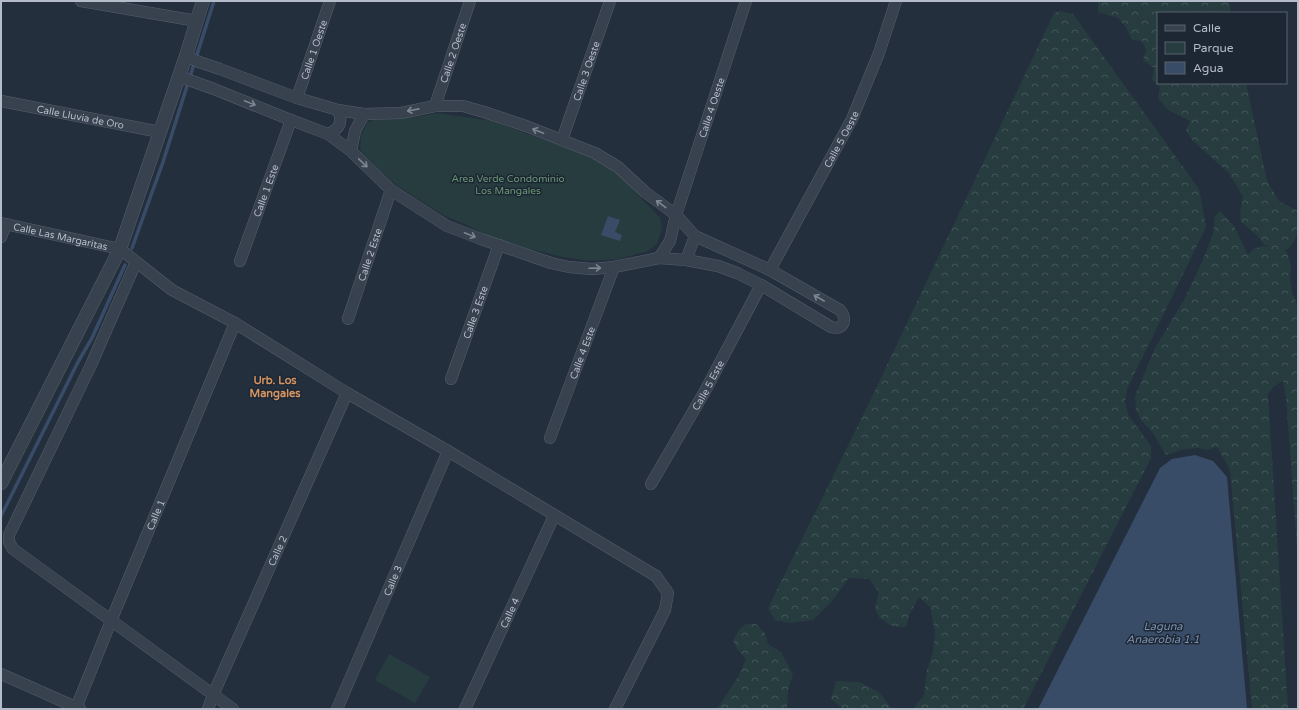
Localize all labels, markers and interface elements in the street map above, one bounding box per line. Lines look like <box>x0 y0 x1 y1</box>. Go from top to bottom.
legend <box>1157 12 1287 84</box>
street label: Calle 1 Oeste <box>299 18 330 82</box>
street label: Calle 2 Oeste <box>438 21 469 85</box>
text: Calle <box>1193 21 1221 35</box>
street label: Calle 3 Oeste <box>571 39 603 103</box>
text: Parque <box>1193 41 1234 55</box>
text: Agua <box>1193 61 1223 75</box>
street label: Calle 4 Oeste <box>697 76 728 139</box>
one-way arrow <box>243 100 255 108</box>
street label: Calle Lluvia de Oro <box>36 103 125 132</box>
one-way arrow <box>407 106 420 114</box>
street label: Calle 5 Oeste <box>822 109 862 170</box>
one-way arrow <box>533 127 545 135</box>
one-way arrow <box>358 158 368 167</box>
street label: Calle 1 Este <box>251 162 282 219</box>
park label: Area Verde Condominio Los Mangales <box>452 173 564 197</box>
one-way arrow <box>655 199 666 208</box>
street label: Calle Las Margaritas <box>12 221 109 253</box>
street label: Calle 2 Este <box>356 226 385 283</box>
one-way arrow <box>464 232 476 239</box>
one-way arrow <box>588 265 601 272</box>
street label: Calle 3 Este <box>461 284 491 341</box>
one-way arrow <box>813 293 825 301</box>
street label: Calle 4 Este <box>568 325 598 381</box>
street label: Calle 5 Este <box>690 358 727 413</box>
district label: Urb. Los Mangales <box>250 374 301 401</box>
street label: Calle 1 <box>144 498 168 532</box>
street label: Calle 2 <box>266 534 290 568</box>
street label: Calle 3 <box>381 564 405 598</box>
street label: Calle 4 <box>498 596 522 630</box>
water label: Laguna Anaerobia 1.1 <box>1126 620 1200 646</box>

